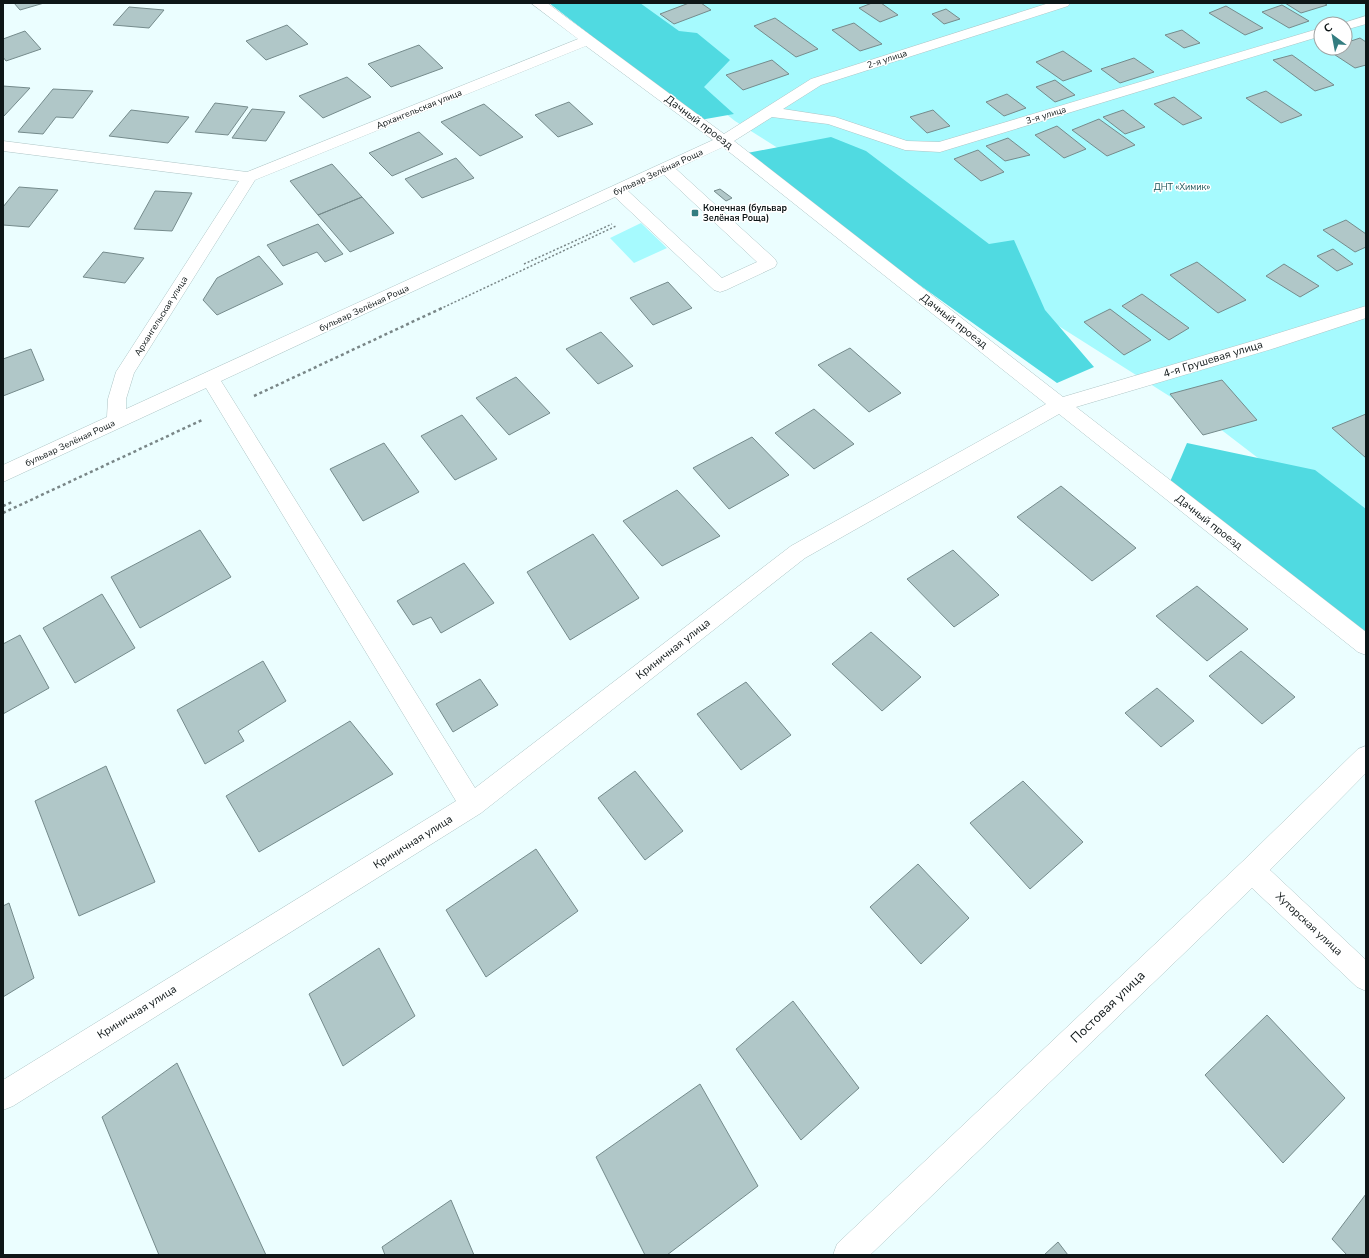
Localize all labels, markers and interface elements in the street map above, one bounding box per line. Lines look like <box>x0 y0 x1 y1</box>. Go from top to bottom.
north arrow <box>1313 16 1353 56</box>
text: С <box>1321 19 1336 36</box>
street label: 2-я улица <box>865 47 909 71</box>
street label: Архангельская улица <box>374 86 464 132</box>
street label: Дачный проезд <box>662 91 736 153</box>
street label: 3-я улица <box>1024 103 1068 127</box>
street label: бульвар Зелёная Роща <box>611 146 705 198</box>
park label: ДНТ «Химик» <box>1154 181 1210 193</box>
place label: Конечная (бульвар Зелёная Роща) <box>703 202 788 224</box>
marker: Конечная (бульвар Зелёная Роща) <box>690 208 700 218</box>
street label: Архангельская улица <box>132 274 190 358</box>
street label: бульвар Зелёная Роща <box>317 282 411 334</box>
street label: Дачный проезд <box>917 290 991 352</box>
street label: 4-я Грушевая улица <box>1161 337 1265 381</box>
street label: бульвар Зелёная Роща <box>23 417 117 469</box>
street label: Дачный проезд <box>1172 491 1246 553</box>
street label: Криничная улица <box>633 615 713 683</box>
street label: Криничная улица <box>371 812 456 872</box>
street label: Хуторская улица <box>1272 889 1346 959</box>
street label: Постовая улица <box>1067 967 1149 1047</box>
street label: Криничная улица <box>95 982 180 1042</box>

